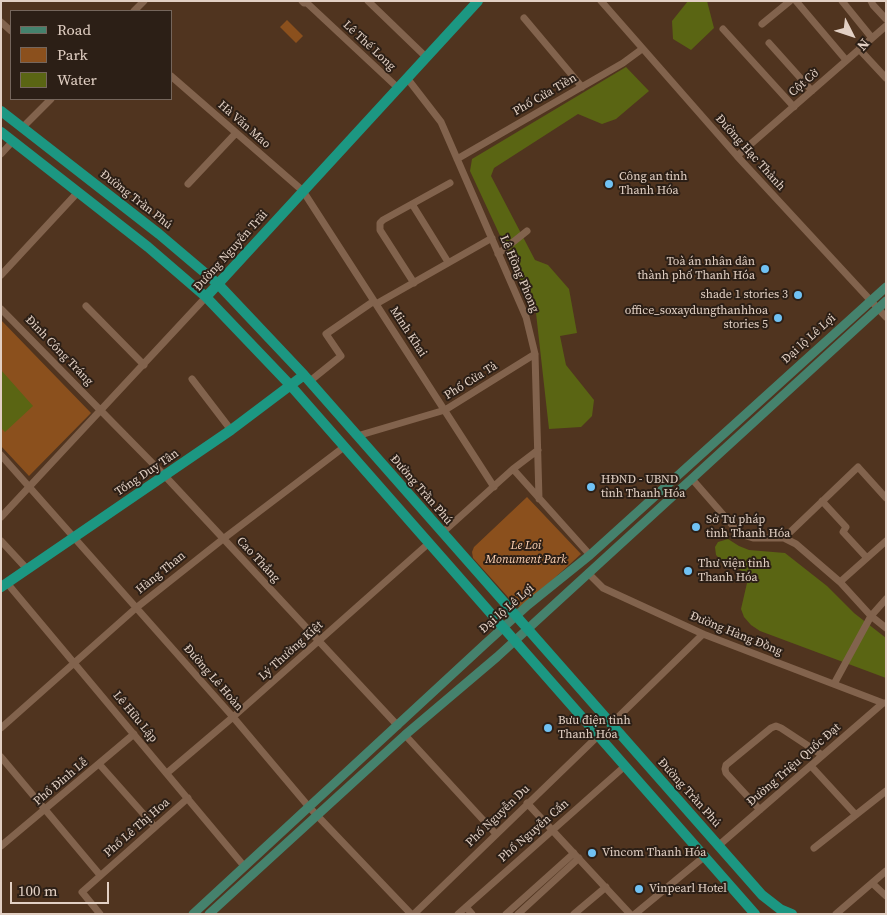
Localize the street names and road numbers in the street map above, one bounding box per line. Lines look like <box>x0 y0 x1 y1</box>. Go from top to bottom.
street label: Lê Thế Long <box>340 18 398 74</box>
street label: Cột Cờ <box>786 66 822 100</box>
street label: Phố Cửa Tiền <box>511 71 579 119</box>
street label: Hà Văn Mao <box>215 98 273 152</box>
street label: Đường Hạc Thành <box>712 112 788 194</box>
street label: Đường Trần Phú <box>97 167 175 233</box>
street label: Đường Nguyễn Trãi <box>191 208 271 294</box>
street label: Lê Hồng Phong <box>496 233 542 315</box>
street label: Minh Khai <box>387 304 429 360</box>
street label: Đại lộ Lê Lợi <box>779 311 839 367</box>
street label: Đinh Công Tráng <box>22 313 96 389</box>
street label: Phố Cửa Tả <box>442 359 500 403</box>
street label: Tống Duy Tân <box>112 446 182 500</box>
street label: Đường Trần Phú <box>387 452 455 528</box>
street label: Cao Thắng <box>233 534 283 586</box>
street label: Hàng Than <box>133 549 189 597</box>
street label: Đại lộ Lê Lợi <box>477 581 537 637</box>
street label: Đường Hàng Đồng <box>688 609 784 659</box>
street label: Lý Thường Kiệt <box>256 618 326 684</box>
street label: Đường Lê Hoàn <box>180 642 246 714</box>
street label: Lê Hữu Lập <box>110 689 160 745</box>
street label: Đường Triệu Quốc Đạt <box>744 721 844 809</box>
street label: Phố Đinh Lễ <box>31 755 91 809</box>
street label: Đường Trần Phú <box>654 756 724 830</box>
street label: Phố Nguyễn Du <box>463 782 533 850</box>
street label: Phố Lê Thị Hoa <box>101 796 173 860</box>
street label: Phố Nguyễn Cẩn <box>496 797 572 865</box>

